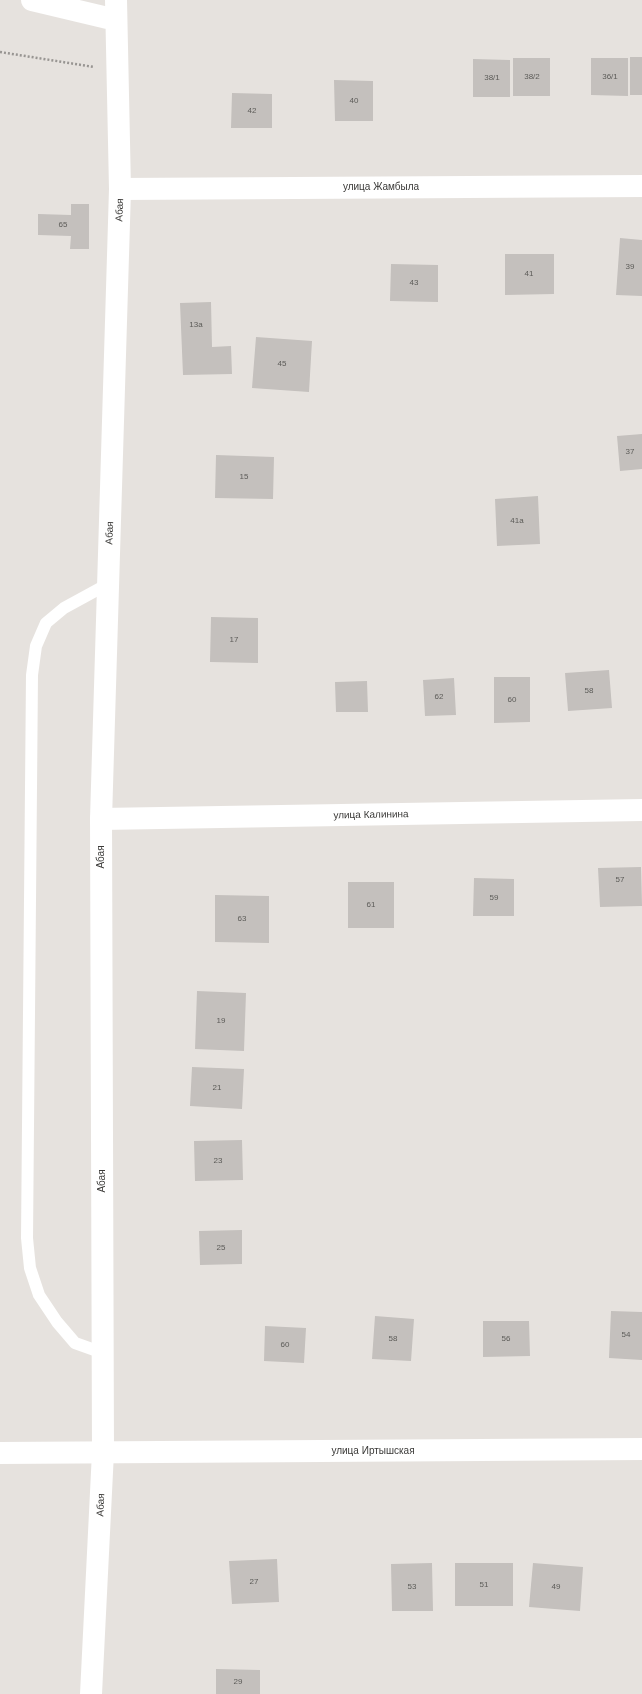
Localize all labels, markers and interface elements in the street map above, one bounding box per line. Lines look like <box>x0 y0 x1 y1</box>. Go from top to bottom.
house number: 38/2 <box>524 72 540 82</box>
house number: 36/1 <box>602 72 618 82</box>
house number: 38/1 <box>484 73 500 83</box>
house number: 40 <box>350 96 358 106</box>
house number: 42 <box>248 106 256 116</box>
street label: улица Жамбыла <box>343 181 419 193</box>
street label: Абая <box>114 198 126 222</box>
house number: 65 <box>59 220 67 230</box>
house number: 39 <box>626 262 634 272</box>
house number: 41 <box>525 269 533 279</box>
house number: 43 <box>410 278 418 288</box>
house number: 13а <box>189 320 203 330</box>
house number: 45 <box>278 359 286 369</box>
house number: 37 <box>626 447 634 457</box>
house number: 15 <box>240 472 248 482</box>
house number: 41а <box>510 516 524 526</box>
street label: Абая <box>104 521 116 545</box>
house number: 17 <box>230 635 238 645</box>
house number: 58 <box>585 686 593 696</box>
house number: 62 <box>435 692 443 702</box>
house number: 60 <box>508 695 516 705</box>
street label: улица Калинина <box>333 808 409 822</box>
street label: Абая <box>95 845 107 869</box>
house number: 57 <box>616 875 624 885</box>
house number: 59 <box>490 893 498 903</box>
house number: 61 <box>367 900 375 910</box>
house number: 63 <box>238 914 246 924</box>
house number: 19 <box>217 1016 225 1026</box>
house number: 21 <box>213 1083 221 1093</box>
house number: 23 <box>214 1156 222 1166</box>
street label: Абая <box>96 1169 108 1193</box>
house number: 25 <box>217 1243 225 1253</box>
house number: 54 <box>622 1330 630 1340</box>
house number: 58 <box>389 1334 397 1344</box>
house number: 56 <box>502 1334 510 1344</box>
house number: 60 <box>281 1340 289 1350</box>
street label: улица Иртышская <box>331 1445 415 1457</box>
street label: Абая <box>94 1493 108 1517</box>
house number: 27 <box>250 1577 258 1587</box>
house number: 51 <box>480 1580 488 1590</box>
house number: 53 <box>408 1582 416 1592</box>
house number: 49 <box>552 1582 560 1592</box>
house number: 29 <box>234 1677 242 1687</box>

